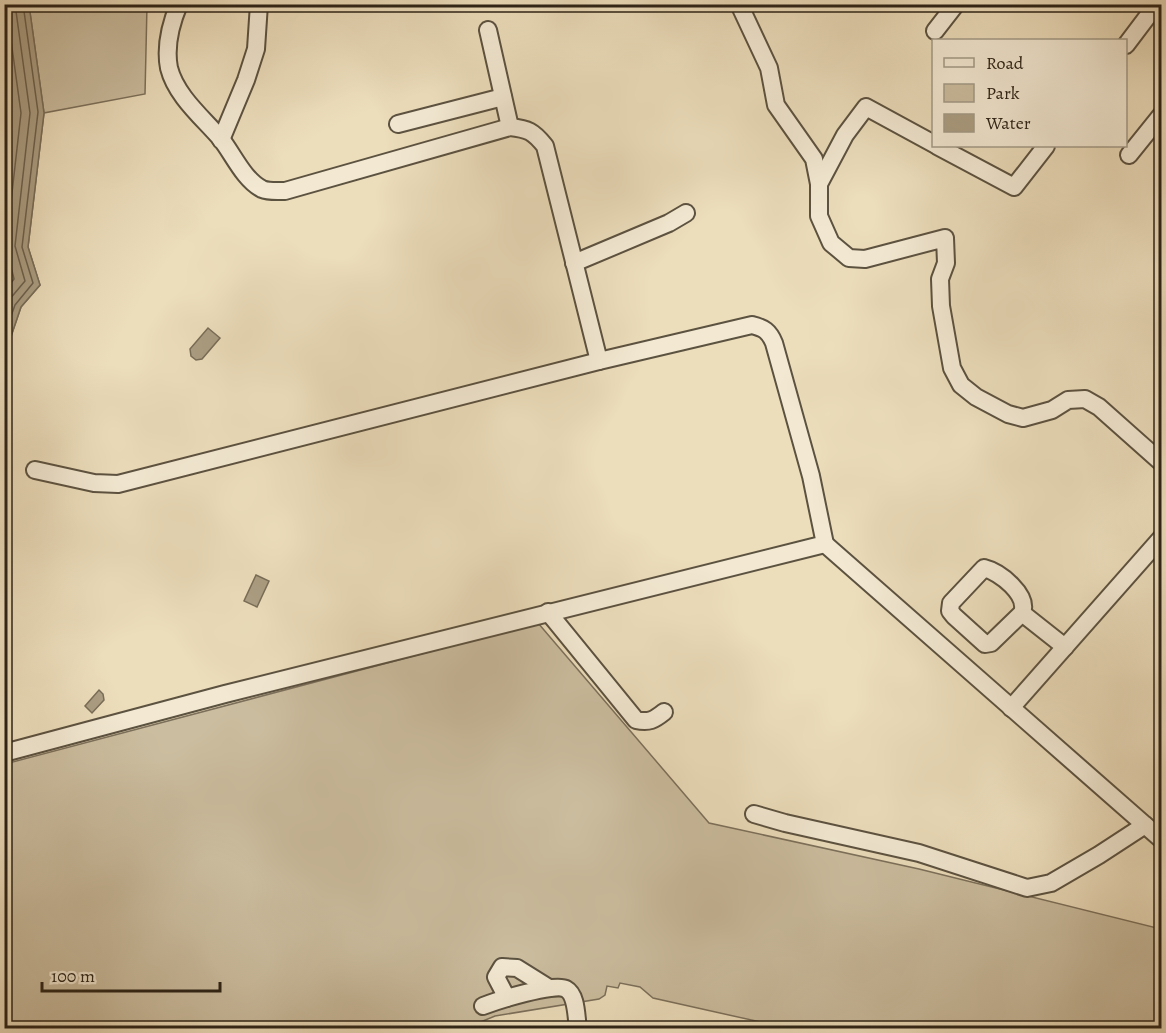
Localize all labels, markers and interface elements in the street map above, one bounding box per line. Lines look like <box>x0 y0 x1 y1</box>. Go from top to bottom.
legend <box>932 39 1127 147</box>
text: Road <box>986 51 1024 75</box>
text: Park <box>986 81 1020 105</box>
text: Water <box>985 111 1031 135</box>
scale bar <box>42 955 220 993</box>
text: 100 m <box>51 964 95 988</box>

